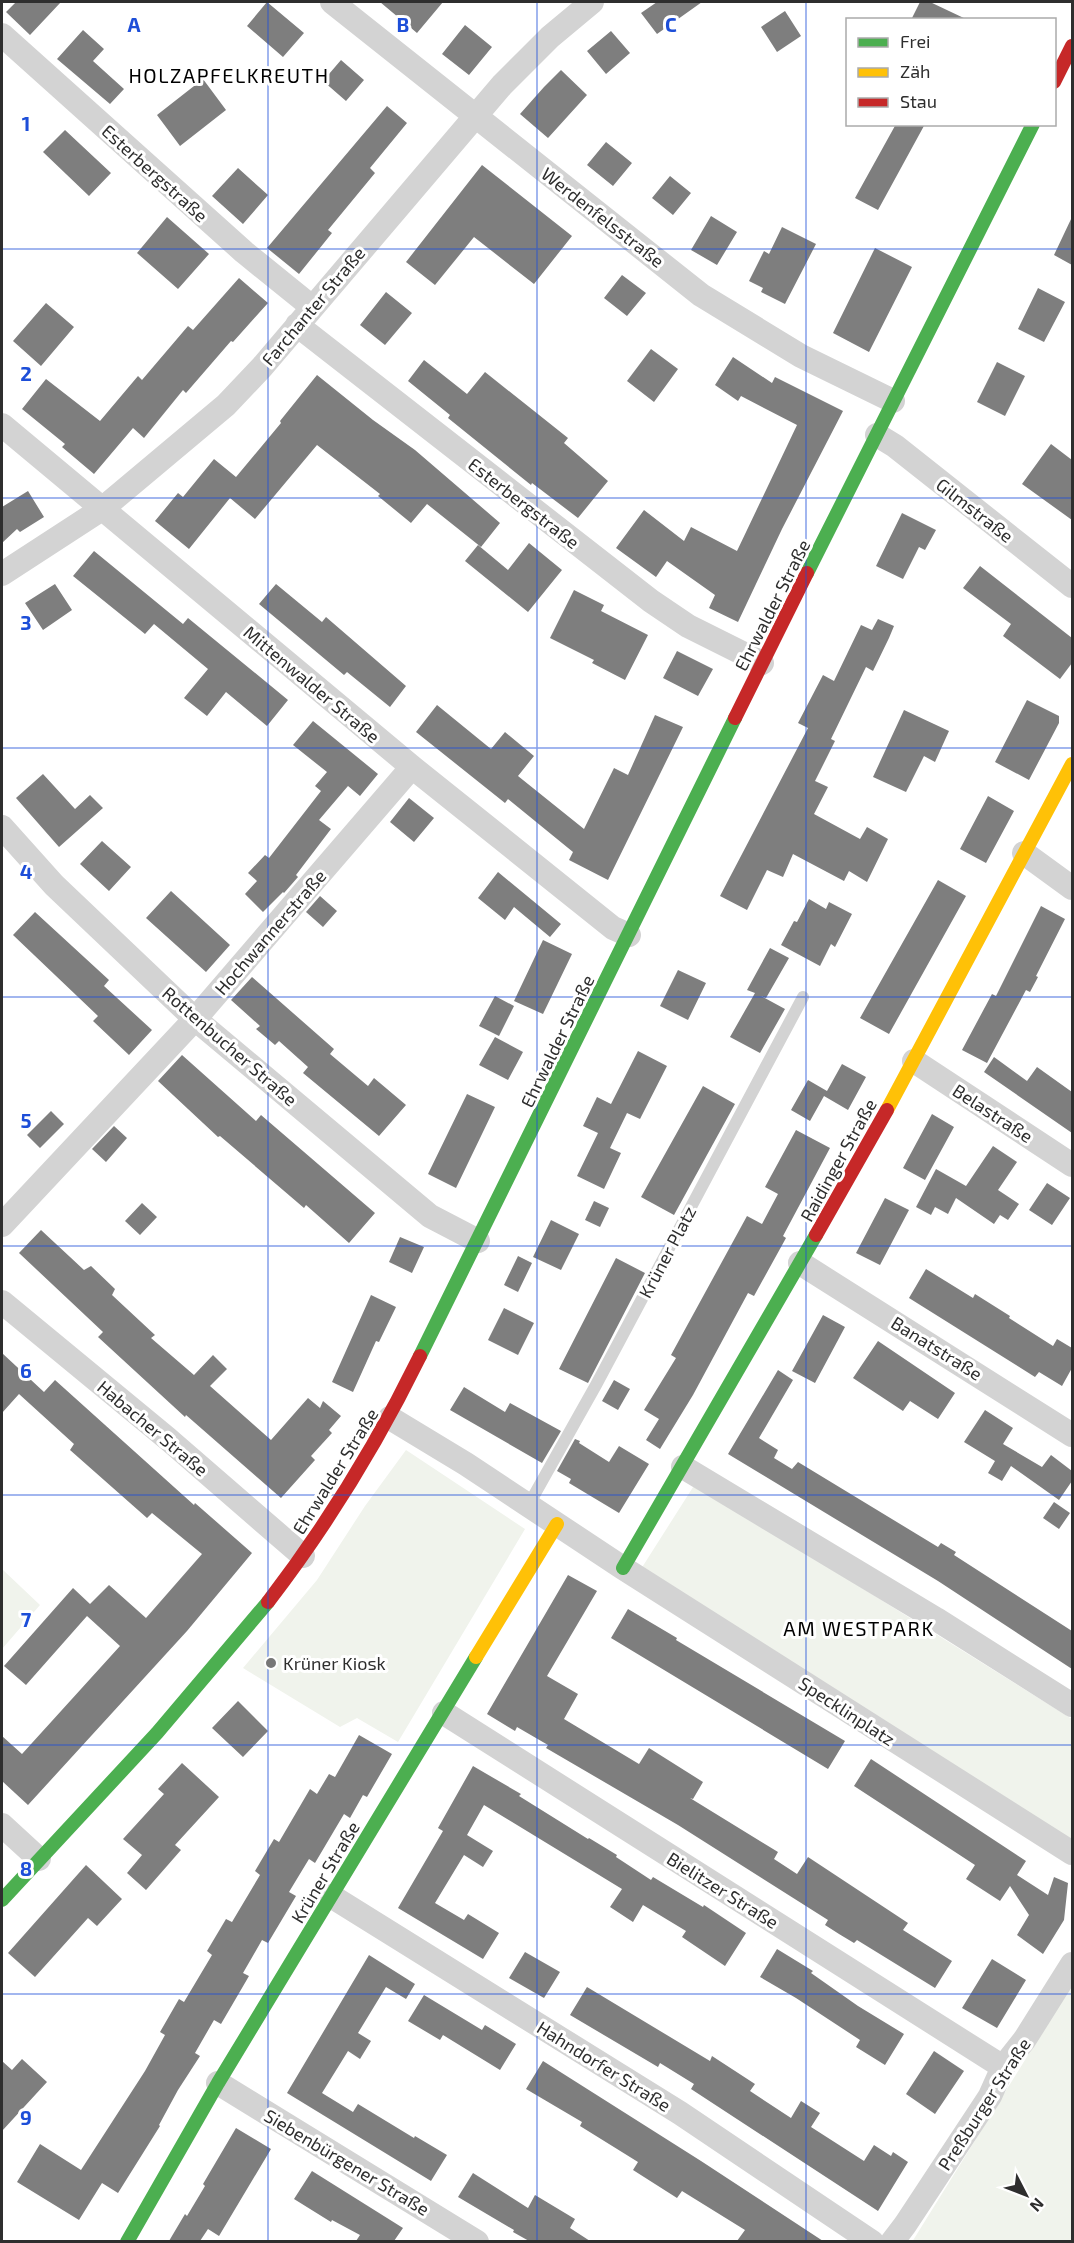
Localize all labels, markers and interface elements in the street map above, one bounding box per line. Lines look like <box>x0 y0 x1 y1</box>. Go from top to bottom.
text: A <box>127 12 141 36</box>
text: B <box>397 12 409 36</box>
text: C <box>665 12 677 36</box>
legend <box>846 18 1056 126</box>
text: Frei <box>900 30 931 52</box>
text: Zäh <box>900 60 931 82</box>
district label: HOLZAPFELKREUTH <box>129 63 330 87</box>
text: Stau <box>900 90 937 112</box>
text: 1 <box>22 111 30 135</box>
street label: Esterbergstraße <box>97 120 213 226</box>
street label: Werdenfelsstraße <box>537 162 669 272</box>
street label: Farchanter Straße <box>257 242 369 370</box>
text: 2 <box>20 361 32 385</box>
street label: Esterbergstraße <box>464 453 584 553</box>
street label: Gilmstraße <box>932 473 1018 547</box>
street label: Ehrwalder Straße <box>729 536 815 674</box>
text: 3 <box>20 610 32 634</box>
street label: Mittenwalder Straße <box>240 621 384 747</box>
text: 4 <box>20 859 33 883</box>
street label: Hochwannerstraße <box>210 865 330 999</box>
street label: Ehrwalder Straße <box>515 971 599 1111</box>
street label: Rottenbucher Straße <box>158 982 302 1110</box>
street label: Belastraße <box>949 1079 1037 1147</box>
street label: Raidinger Straße <box>795 1095 881 1225</box>
text: 5 <box>20 1108 32 1132</box>
street label: Krüner Platz <box>634 1202 700 1302</box>
street label: Banatstraße <box>887 1311 987 1385</box>
text: 6 <box>20 1358 32 1382</box>
street label: Habacher Straße <box>93 1375 213 1481</box>
street label: Ehrwalder Straße <box>287 1404 383 1538</box>
text: 7 <box>21 1607 32 1631</box>
district label: AM WESTPARK <box>783 1616 935 1640</box>
place label: Krüner Kiosk <box>283 1652 386 1674</box>
marker: Krüner Kiosk <box>264 1656 278 1670</box>
street label: Specklinplatz <box>795 1672 899 1750</box>
street label: Krüner Straße <box>286 1817 364 1927</box>
street label: Bielitzer Straße <box>663 1847 783 1933</box>
text: 8 <box>20 1856 32 1880</box>
street label: Hahndorfer Straße <box>533 2016 675 2116</box>
street label: Preßburger Straße <box>933 2034 1035 2174</box>
street label: Siebenbürgener Straße <box>260 2104 434 2220</box>
text: 9 <box>20 2105 32 2129</box>
north arrow <box>996 2165 1056 2225</box>
text: N <box>1027 2195 1048 2216</box>

